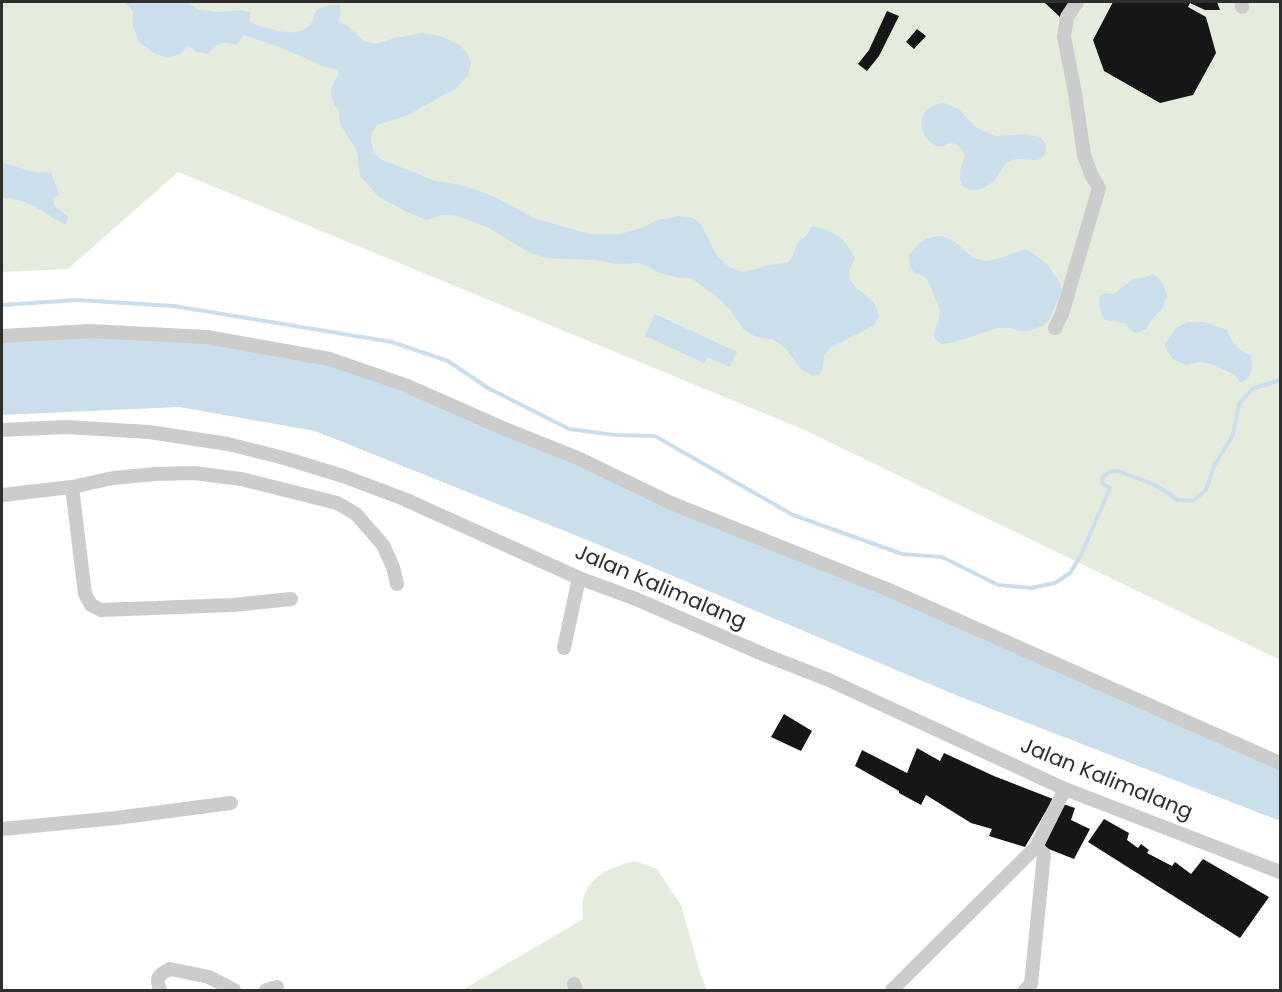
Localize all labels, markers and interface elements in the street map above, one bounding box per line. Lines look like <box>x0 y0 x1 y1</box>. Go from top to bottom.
street label: Jalan Kalimalang <box>571 541 749 635</box>
street label: Jalan Kalimalang <box>1016 734 1196 826</box>

